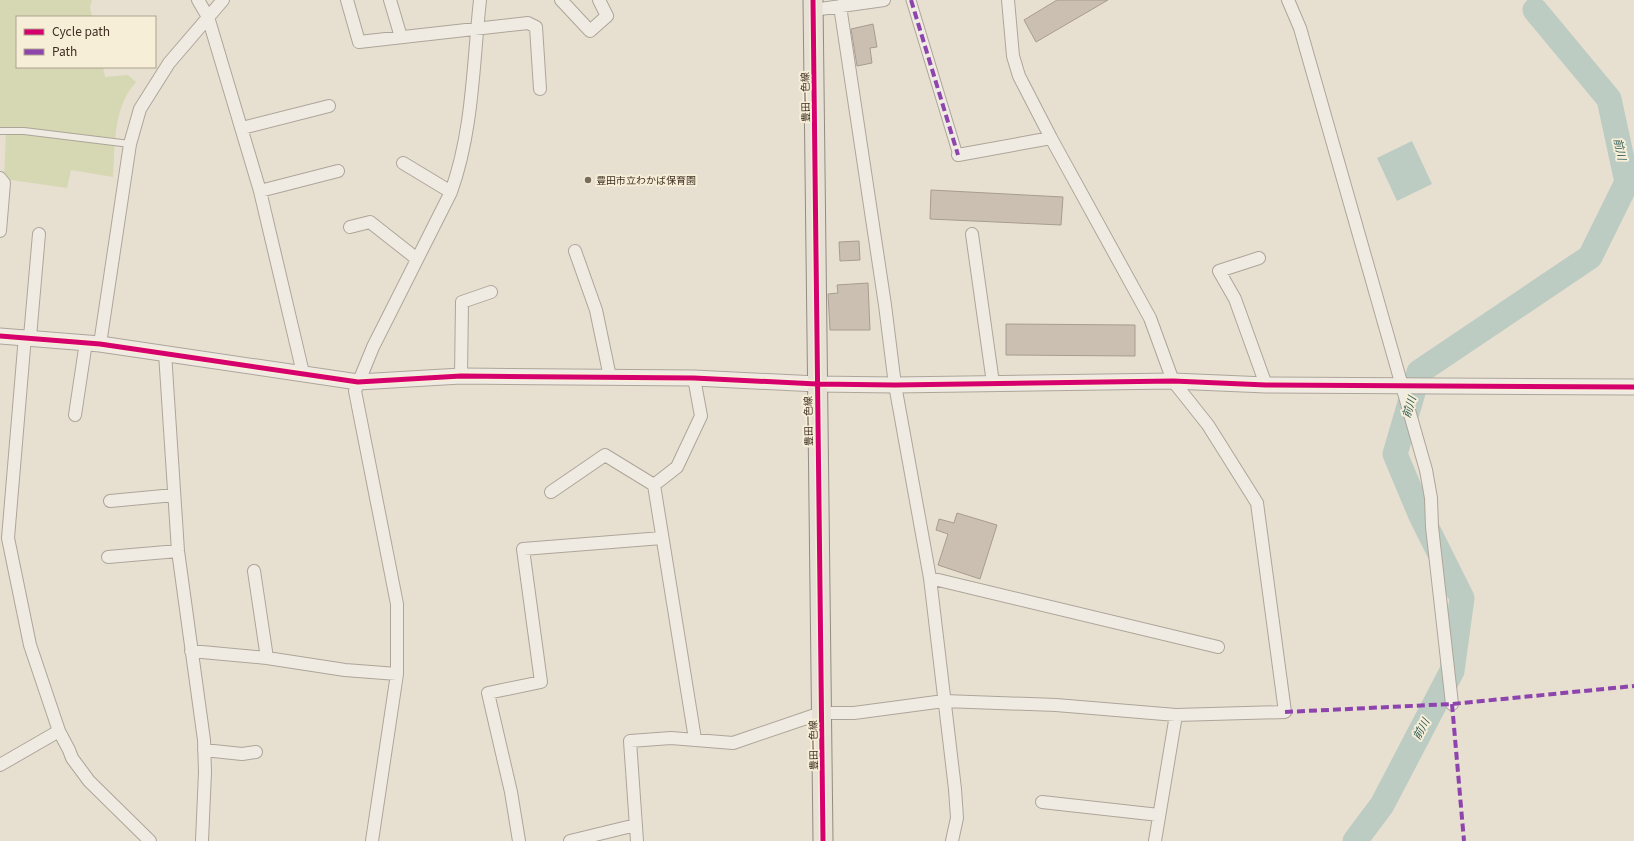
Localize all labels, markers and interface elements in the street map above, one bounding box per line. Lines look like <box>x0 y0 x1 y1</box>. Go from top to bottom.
legend <box>16 16 156 68</box>
text: Cycle path <box>52 22 110 39</box>
text: Path <box>52 42 77 59</box>
street label: 豊田一色線 <box>797 72 812 122</box>
water label: 前川 <box>1611 136 1631 162</box>
place label: 豊田市立わかば保育園 <box>596 172 696 187</box>
marker: 豊田市立わかば保育園 <box>583 175 593 185</box>
water label: 前川 <box>1397 393 1419 420</box>
street label: 豊田一色線 <box>800 396 815 446</box>
water label: 前川 <box>1408 714 1433 742</box>
street label: 豊田一色線 <box>805 720 820 770</box>

